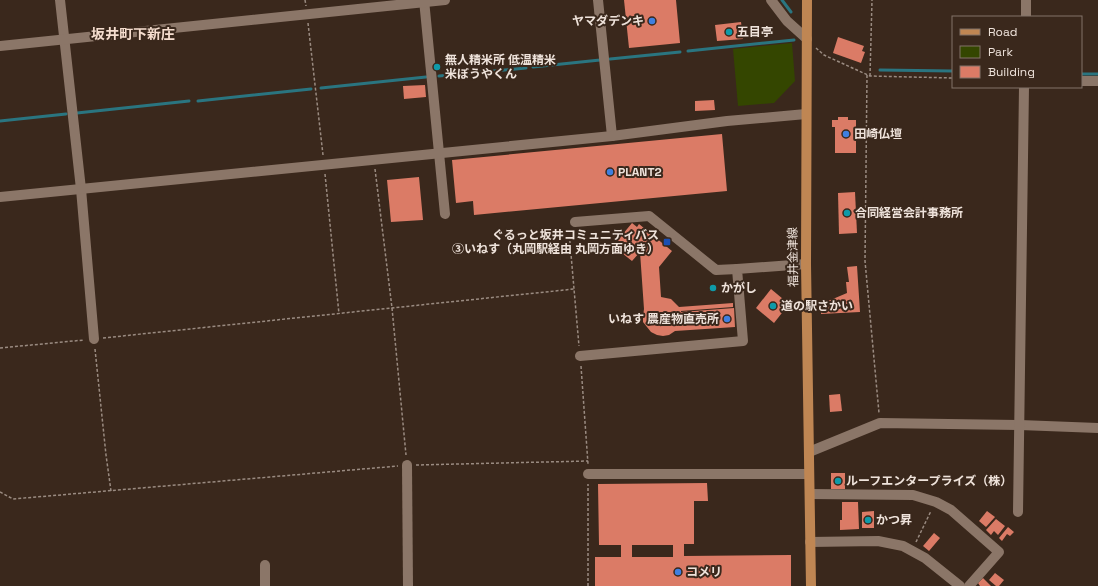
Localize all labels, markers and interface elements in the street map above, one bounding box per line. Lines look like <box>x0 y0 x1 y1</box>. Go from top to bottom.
place label: ヤマダデンキ <box>572 13 644 29</box>
marker: ヤマダデンキ <box>647 16 657 26</box>
legend <box>952 16 1082 88</box>
place label: 五目亭 <box>737 24 773 40</box>
text: Road <box>988 24 1017 40</box>
district label: 坂井町下新庄 <box>91 25 175 43</box>
marker: 五目亭 <box>724 27 734 37</box>
text: Park <box>988 44 1013 60</box>
place label: 無人精米所 低温精米 米ぼうやくん <box>445 52 556 82</box>
marker: 無人精米所 低温精米 米ぼうやくん <box>432 62 442 72</box>
text: Building <box>988 64 1035 80</box>
place label: 田崎仏壇 <box>854 126 902 142</box>
marker: 田崎仏壇 <box>841 129 851 139</box>
place label: PLANT2 <box>618 164 662 180</box>
marker: PLANT2 <box>605 167 615 177</box>
place label: 合同経営会計事務所 <box>855 205 963 221</box>
marker: 合同経営会計事務所 <box>842 208 852 218</box>
place label: ぐるっと坂井コミュニティバス ③いねす（丸岡駅経由 丸岡方面ゆき） <box>452 227 659 257</box>
street label: 福井金津線 <box>784 227 802 287</box>
marker: ぐるっと坂井コミュニティバス ③いねす（丸岡駅経由 丸岡方面ゆき） <box>662 237 672 247</box>
place label: かがし <box>721 280 757 296</box>
marker: かがし <box>708 283 718 293</box>
place label: 道の駅さかい <box>781 298 853 314</box>
marker: 道の駅さかい <box>768 301 778 311</box>
place label: いねす 農産物直売所 <box>608 311 719 327</box>
marker: いねす 農産物直売所 <box>722 314 732 324</box>
place label: ルーフエンタープライズ（株） <box>846 473 1012 489</box>
marker: ルーフエンタープライズ（株） <box>833 476 843 486</box>
place label: かつ昇 <box>876 512 912 528</box>
marker: かつ昇 <box>863 515 873 525</box>
place label: コメリ <box>686 564 722 580</box>
marker: コメリ <box>673 567 683 577</box>

